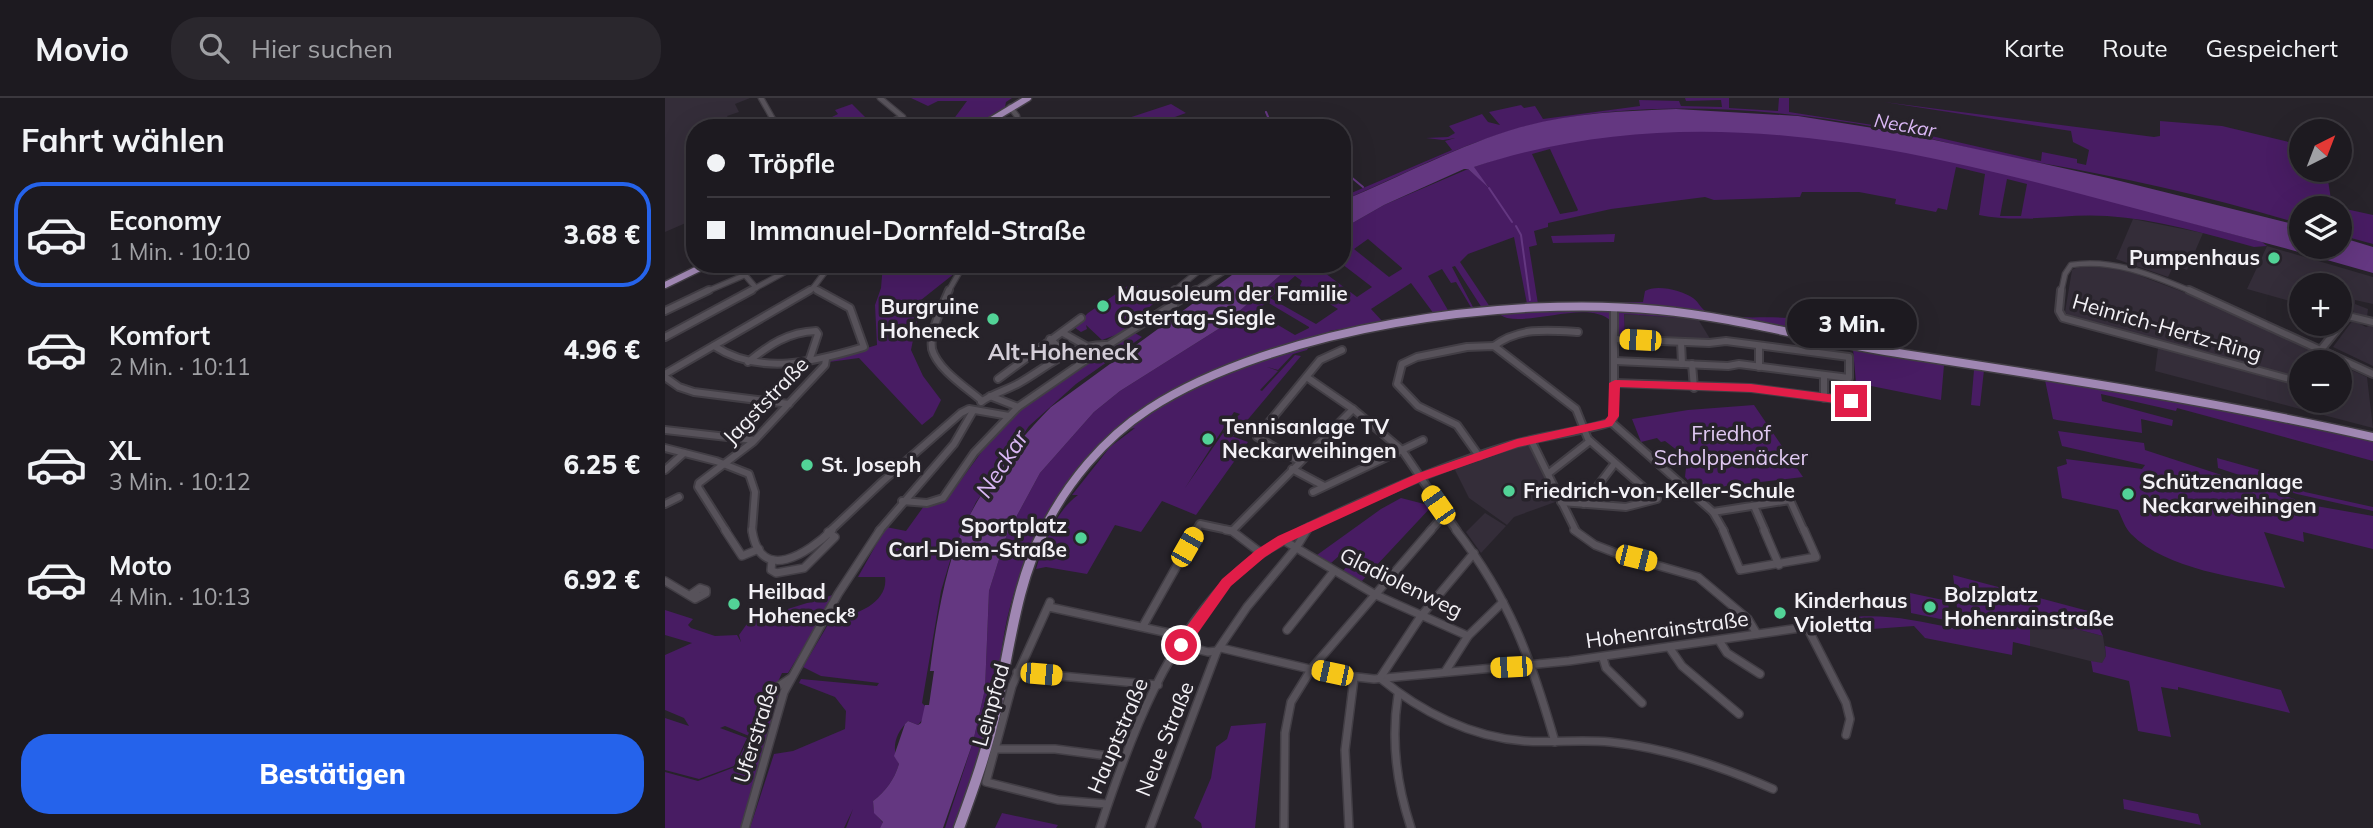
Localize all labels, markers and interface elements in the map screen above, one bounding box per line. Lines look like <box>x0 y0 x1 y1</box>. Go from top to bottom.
search box <box>171 17 661 80</box>
text: Movio <box>35 28 129 69</box>
icon: search <box>195 29 233 67</box>
text: Hier suchen <box>251 32 393 65</box>
text: Karte <box>2004 33 2064 63</box>
text: Route <box>2102 33 2168 63</box>
text: Gespeichert <box>2206 33 2338 63</box>
water label: Neckar <box>1872 108 1939 142</box>
north arrow <box>2289 119 2352 182</box>
map controls <box>2289 119 2352 413</box>
text: Fahrt wählen <box>21 120 225 160</box>
text: Tröpfle <box>749 147 835 180</box>
button: layers <box>2289 196 2352 259</box>
icon: car <box>25 203 88 266</box>
text: Economy <box>109 204 221 237</box>
text: Immanuel-Dornfeld-Straße <box>749 214 1086 247</box>
text: 3.68 € <box>564 218 640 251</box>
text: 1 Min. · 10:10 <box>109 237 251 266</box>
place label: Pumpenhaus <box>2129 244 2260 270</box>
marker: Pumpenhaus <box>2266 250 2282 266</box>
button: + <box>2289 273 2352 336</box>
place label: Mausoleum der Familie Ostertag-Siegle <box>1117 280 1348 330</box>
street label: Heinrich-Hertz-Ring <box>2070 288 2265 367</box>
place label: Burgruine Hoheneck <box>880 293 979 343</box>
marker: Mausoleum der Familie Ostertag-Siegle <box>1095 298 1111 314</box>
callout: 3 Min. <box>1786 300 1916 348</box>
text: 3 Min. <box>1819 309 1885 338</box>
marker: Burgruine Hoheneck <box>985 311 1001 327</box>
icon: car <box>25 318 88 381</box>
text: Komfort <box>109 319 210 352</box>
car <box>1619 328 1662 352</box>
text: 4.96 € <box>564 333 640 366</box>
district label: Alt-Hoheneck <box>988 337 1140 366</box>
button: − <box>2289 350 2352 413</box>
street label: Jagststraße <box>717 351 814 450</box>
text: 2 Min. · 10:11 <box>109 352 251 381</box>
route end <box>1835 385 1867 417</box>
place label: Tennisanlage TV Neckarweihingen <box>1222 413 1397 463</box>
park label: Friedhof Scholppenäcker <box>1654 420 1809 470</box>
water label: Neckar <box>969 423 1035 503</box>
marker: Tennisanlage TV Neckarweihingen <box>1200 431 1216 447</box>
icon: car <box>25 433 88 496</box>
text: XL <box>109 434 141 467</box>
text: 6.25 € <box>564 448 640 481</box>
place label: St. Joseph <box>821 451 922 477</box>
marker: St. Joseph <box>799 457 815 473</box>
text: 3 Min. · 10:12 <box>109 467 251 496</box>
place label: Schützenanlage Neckarweihingen <box>2142 468 2317 518</box>
place label: Friedrich-von-Keller-Schule <box>1523 477 1795 503</box>
car <box>1418 482 1459 528</box>
marker: Friedrich-von-Keller-Schule <box>1501 483 1517 499</box>
marker: Schützenanlage Neckarweihingen <box>2120 486 2136 502</box>
place label: Sportplatz Carl-Diem-Straße <box>888 512 1067 562</box>
car <box>1168 524 1207 570</box>
marker: Sportplatz Carl-Diem-Straße <box>1073 530 1089 546</box>
street label: Gladiolenweg <box>1336 541 1467 623</box>
car <box>1614 543 1659 573</box>
icon: car <box>25 548 88 611</box>
text: Moto <box>109 549 172 582</box>
text: 6.92 € <box>564 563 640 596</box>
place label: Heilbad Hoheneck⁸ <box>748 578 855 628</box>
place label: Bolzplatz Hohenrainstraße <box>1944 581 2114 631</box>
text: 4 Min. · 10:13 <box>109 582 251 611</box>
place label: Kinderhaus Violetta <box>1793 587 1908 637</box>
marker: Heilbad Hoheneck⁸ <box>726 596 742 612</box>
marker: Bolzplatz Hohenrainstraße <box>1922 599 1938 615</box>
street label: Hohenrainstraße <box>1584 605 1750 653</box>
marker: Kinderhaus Violetta <box>1772 605 1788 621</box>
route start <box>1165 629 1197 661</box>
car <box>1490 655 1533 679</box>
car <box>1310 658 1355 688</box>
street label: Leinpfad <box>966 660 1014 749</box>
car <box>1020 662 1063 686</box>
street label: Hauptstraße <box>1081 674 1153 797</box>
street label: Neue Straße <box>1129 677 1199 800</box>
street label: Uferstraße <box>727 679 783 786</box>
button: Bestätigen <box>21 734 644 814</box>

